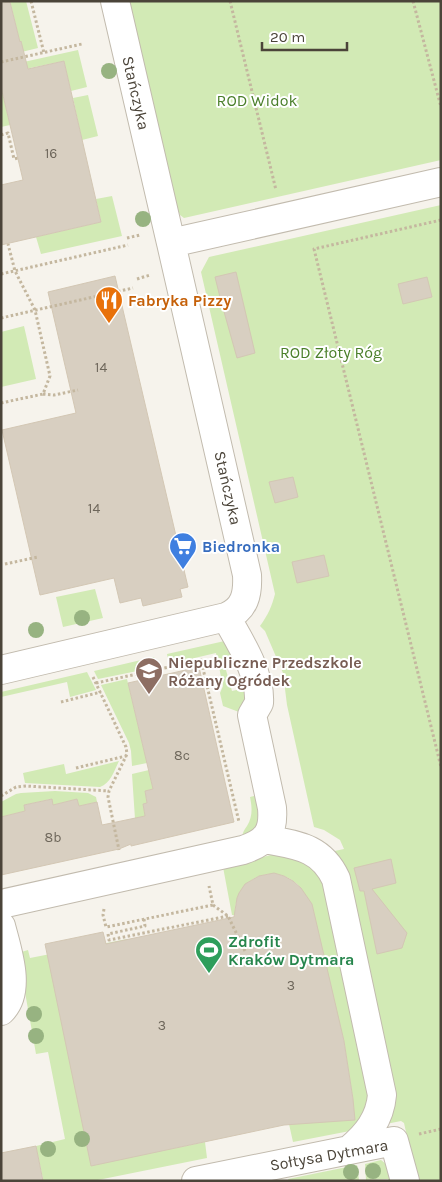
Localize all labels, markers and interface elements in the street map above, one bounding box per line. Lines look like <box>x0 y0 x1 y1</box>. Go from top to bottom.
scale bar <box>262 20 347 52</box>
text: 20 m <box>270 28 305 46</box>
street label: Stańczyka <box>118 54 154 132</box>
park label: ROD Widok <box>217 91 297 110</box>
house number: 16 <box>45 145 57 162</box>
restaurant icon: Fabryka Pizzy <box>94 285 124 324</box>
place label: Fabryka Pizzy <box>128 291 231 310</box>
park label: ROD Złoty Róg <box>280 343 382 362</box>
house number: 14 <box>95 359 107 376</box>
street label: Stańczyka <box>210 449 246 527</box>
house number: 14 <box>88 500 100 517</box>
supermarket icon: Biedronka <box>168 531 198 570</box>
place label: Biedronka <box>202 537 280 556</box>
place label: Niepubliczne Przedszkole Różany Ogródek <box>168 653 362 690</box>
school or university icon: Niepubliczne Przedszkole Różany Ogródek <box>134 656 164 695</box>
house number: 8c <box>174 747 190 764</box>
house number: 8b <box>45 829 61 846</box>
place label: Zdrofit Kraków Dytmara <box>228 932 354 969</box>
sports icon: Zdrofit Kraków Dytmara <box>194 935 224 974</box>
house number: 3 <box>287 977 295 994</box>
house number: 3 <box>158 1017 166 1034</box>
street label: Sołtysa Dytmara <box>268 1135 390 1175</box>

